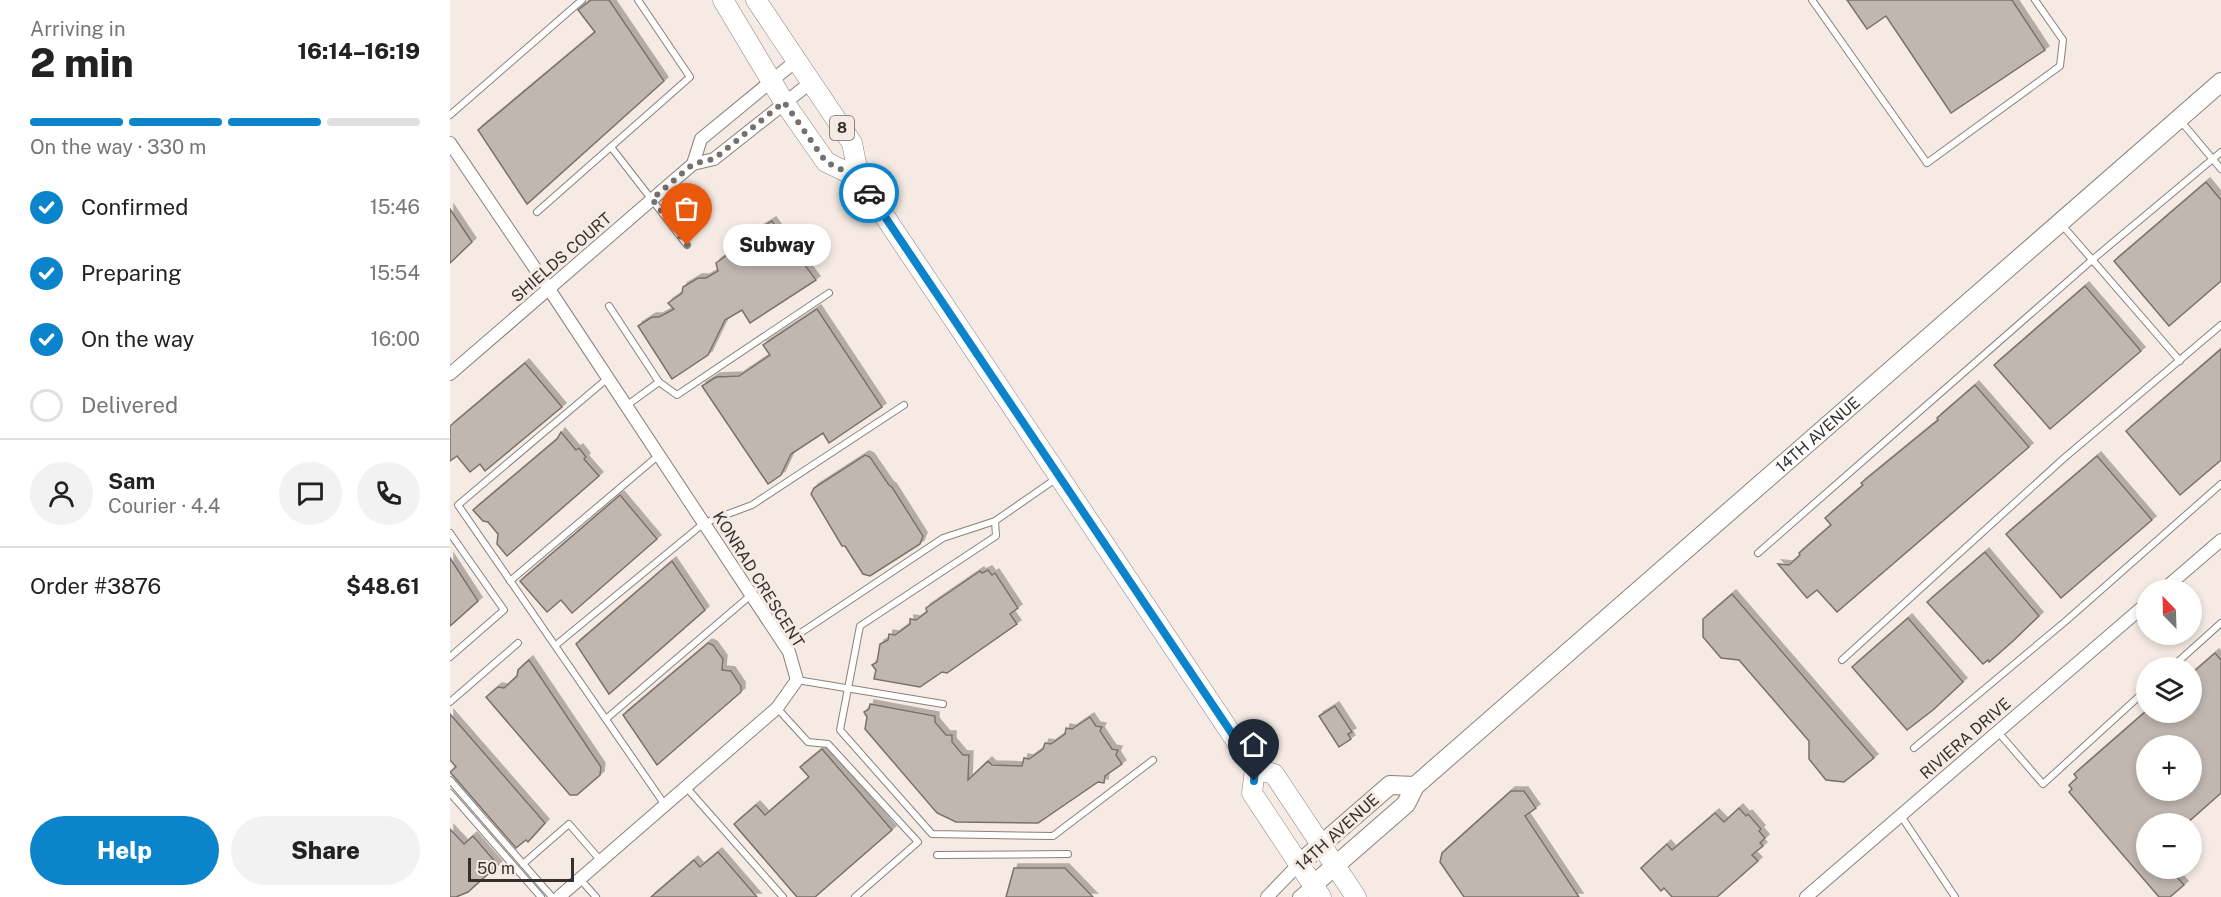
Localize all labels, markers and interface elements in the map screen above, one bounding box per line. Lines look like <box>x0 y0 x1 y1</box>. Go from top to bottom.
text: Arriving in <box>30 17 125 41</box>
text: 16:14–16:19 <box>297 38 420 64</box>
text: 2 min <box>30 40 134 86</box>
road number: 8 <box>830 116 854 140</box>
text: On the way · 330 m <box>30 135 206 159</box>
courier <box>839 163 899 223</box>
icon: car <box>853 177 886 210</box>
pin <box>661 183 712 245</box>
icon: check <box>30 191 63 224</box>
icon: bag <box>670 192 703 225</box>
text: Confirmed <box>81 194 188 220</box>
text: 15:46 <box>370 195 420 219</box>
street label: SHIELDS COURT <box>507 208 616 306</box>
callout: Subway <box>723 224 831 266</box>
text: Subway <box>739 233 815 257</box>
icon: check <box>30 257 63 290</box>
text: Preparing <box>81 260 182 286</box>
text: 15:54 <box>369 261 420 285</box>
icon: check <box>30 323 63 356</box>
text: On the way <box>81 326 194 352</box>
text: 16:00 <box>371 327 420 351</box>
text: Delivered <box>81 392 178 418</box>
street label: 14TH AVENUE <box>1772 393 1864 477</box>
button: person <box>30 462 93 525</box>
button: chat <box>279 462 342 525</box>
button: phone <box>357 462 420 525</box>
text: Sam <box>108 468 155 494</box>
text: Courier · 4.4 <box>108 494 220 518</box>
street label: KONRAD CRESCENT <box>709 508 808 651</box>
text: Order #3876 <box>30 573 161 599</box>
text: $48.61 <box>346 573 420 599</box>
north arrow <box>2136 579 2202 645</box>
map controls <box>2136 579 2202 879</box>
button: layers <box>2136 657 2202 723</box>
street label: RIVIERA DRIVE <box>1916 694 2015 783</box>
pin <box>1228 719 1279 781</box>
icon: home <box>1237 728 1270 761</box>
button: + <box>2136 735 2202 801</box>
street label: 14TH AVENUE <box>1292 790 1383 875</box>
button: − <box>2136 813 2202 879</box>
button: Help <box>30 816 219 885</box>
button: Share <box>231 816 420 885</box>
scale bar <box>468 855 574 882</box>
text: 50 m <box>477 859 515 878</box>

